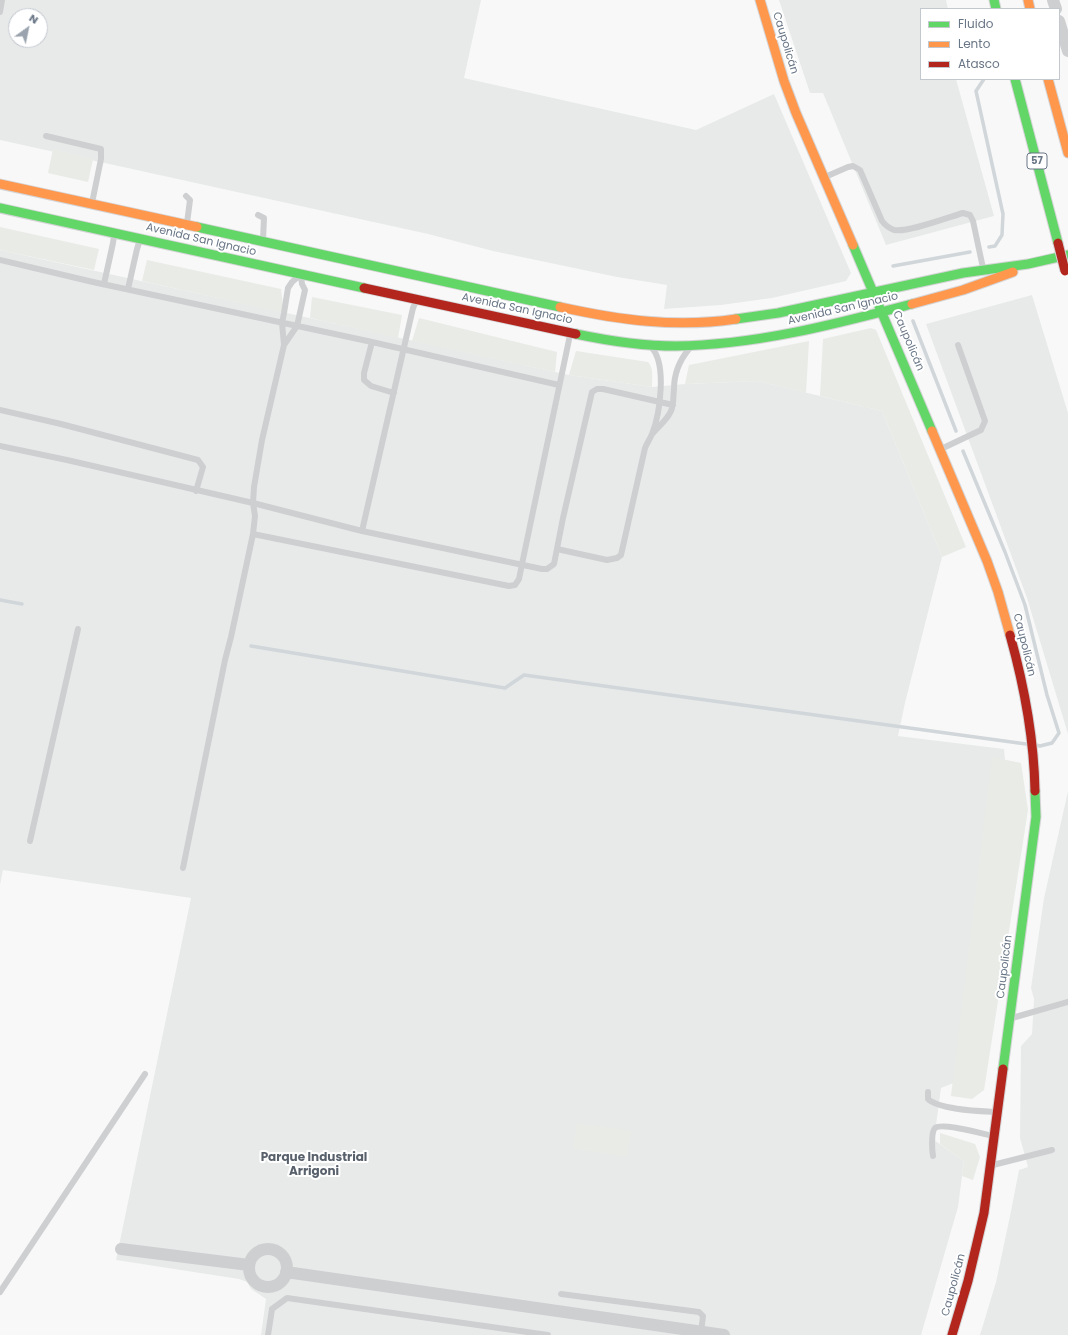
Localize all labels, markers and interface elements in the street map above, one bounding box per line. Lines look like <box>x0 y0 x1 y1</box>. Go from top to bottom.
north arrow <box>8 8 48 48</box>
legend <box>920 8 1060 80</box>
text: N <box>26 10 42 28</box>
street label: Caupolicán <box>769 10 801 76</box>
text: Fluido <box>958 15 993 32</box>
text: Lento <box>958 35 990 52</box>
text: Atasco <box>958 55 1000 72</box>
road number: 57 <box>1027 153 1047 169</box>
street label: Avenida San Ignacio <box>145 221 257 259</box>
street label: Avenida San Ignacio <box>787 290 899 328</box>
street label: Avenida San Ignacio <box>460 291 574 327</box>
street label: Caupolicán <box>889 309 927 373</box>
street label: Caupolicán <box>1010 612 1038 678</box>
street label: Caupolicán <box>995 934 1015 1000</box>
district label: Parque Industrial Arrigoni <box>261 1151 367 1179</box>
street label: Caupolicán <box>939 1252 969 1318</box>

